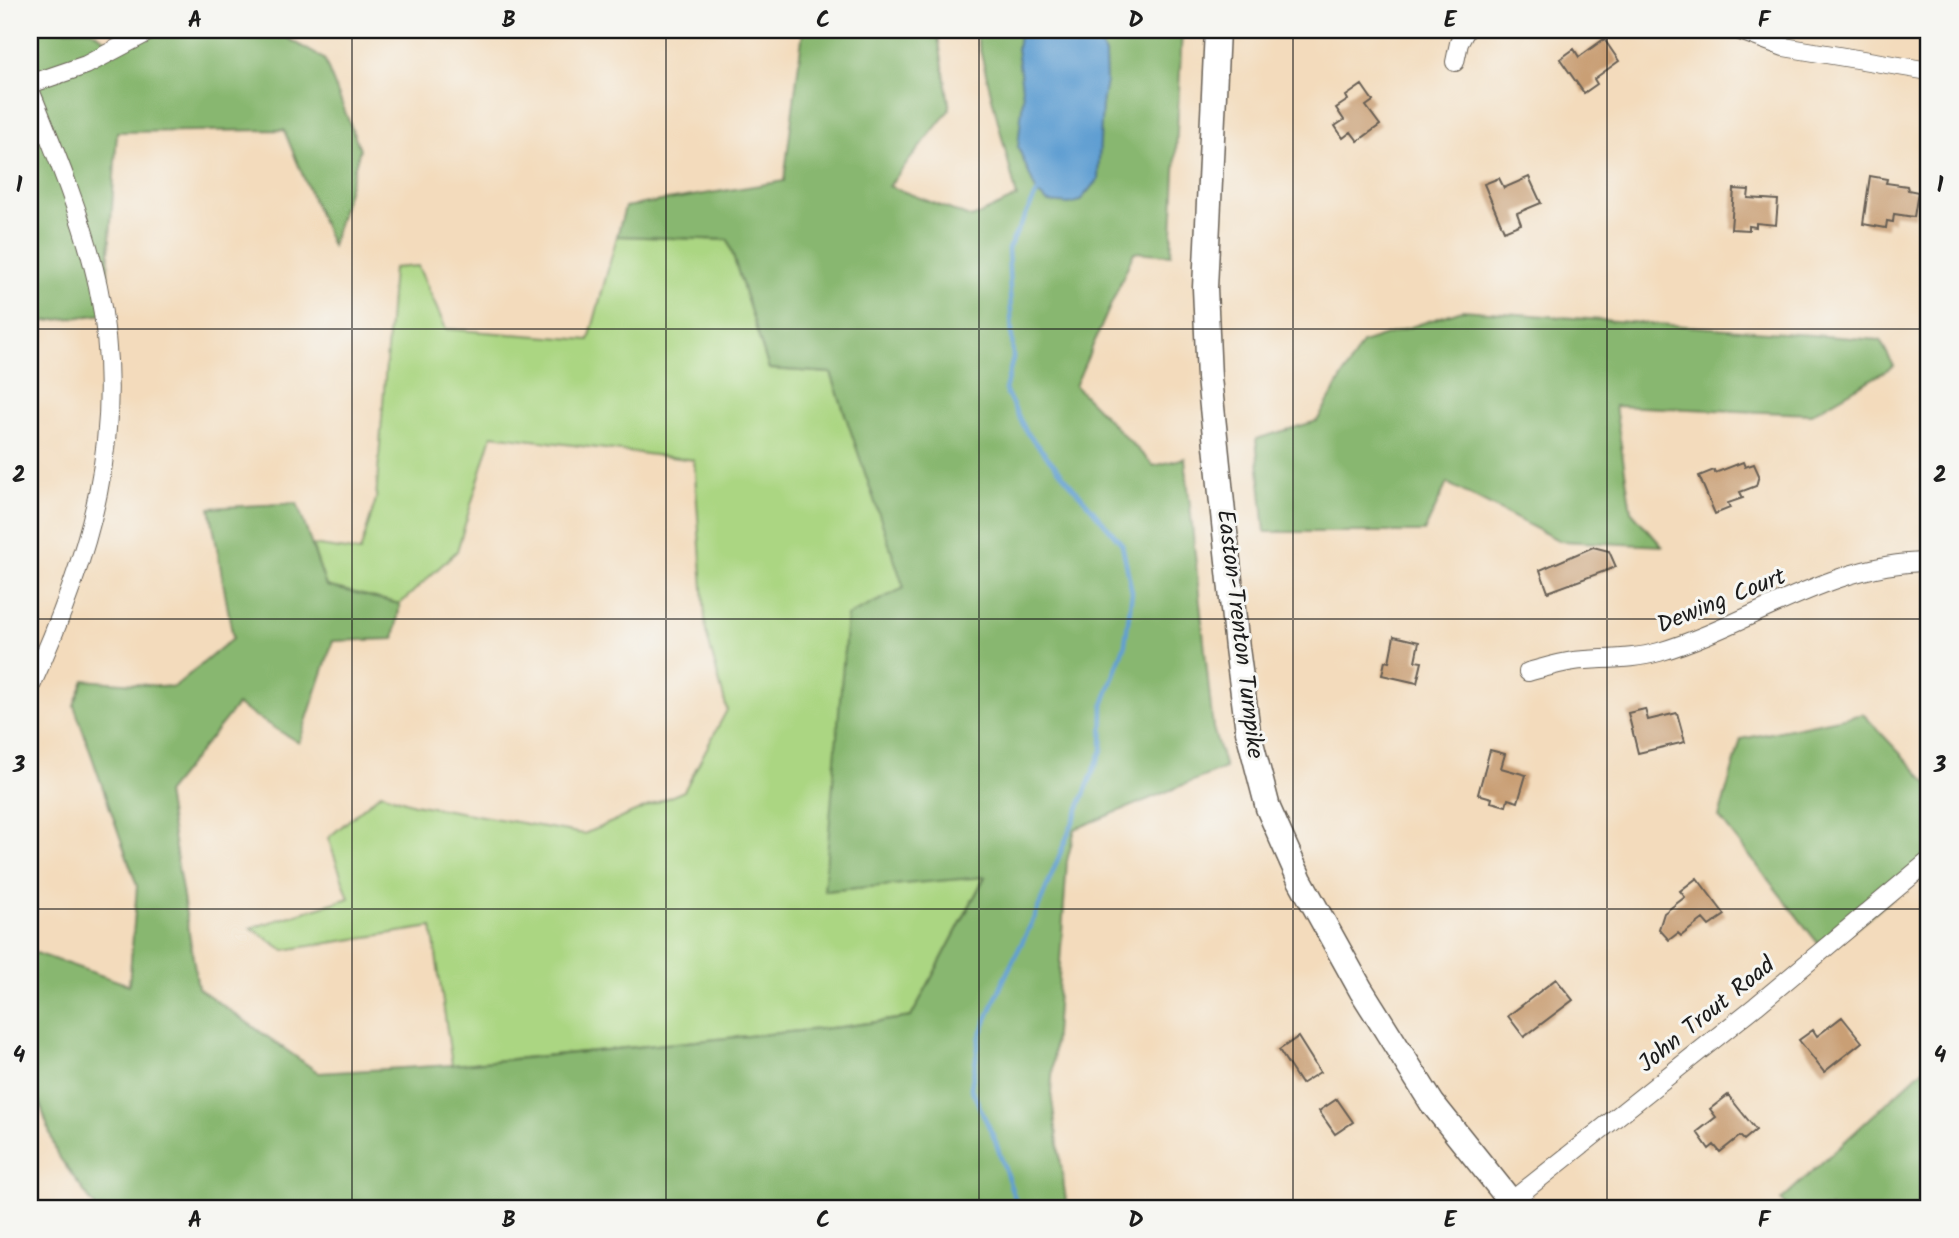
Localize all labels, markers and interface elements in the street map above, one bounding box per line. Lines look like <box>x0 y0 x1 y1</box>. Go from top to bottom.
text: A <box>188 3 202 39</box>
text: B <box>502 3 516 39</box>
text: C <box>816 3 830 39</box>
text: D <box>1128 3 1144 39</box>
text: E <box>1444 3 1458 39</box>
text: F <box>1758 3 1772 39</box>
text: 1 <box>16 168 23 204</box>
text: 1 <box>1937 168 1944 204</box>
text: 2 <box>12 458 26 494</box>
text: 2 <box>1933 458 1947 494</box>
street label: Easton-Trenton Turnpike <box>1205 507 1274 761</box>
street label: Dewing Court <box>1651 558 1793 645</box>
text: 3 <box>12 748 26 784</box>
text: 3 <box>1933 748 1947 784</box>
street label: John Trout Road <box>1630 947 1785 1083</box>
text: 4 <box>13 1038 26 1074</box>
text: 4 <box>1934 1038 1947 1074</box>
text: A <box>188 1203 202 1238</box>
text: B <box>502 1203 516 1238</box>
text: C <box>816 1203 830 1238</box>
text: D <box>1128 1203 1144 1238</box>
text: E <box>1444 1203 1458 1238</box>
text: F <box>1758 1203 1772 1238</box>

